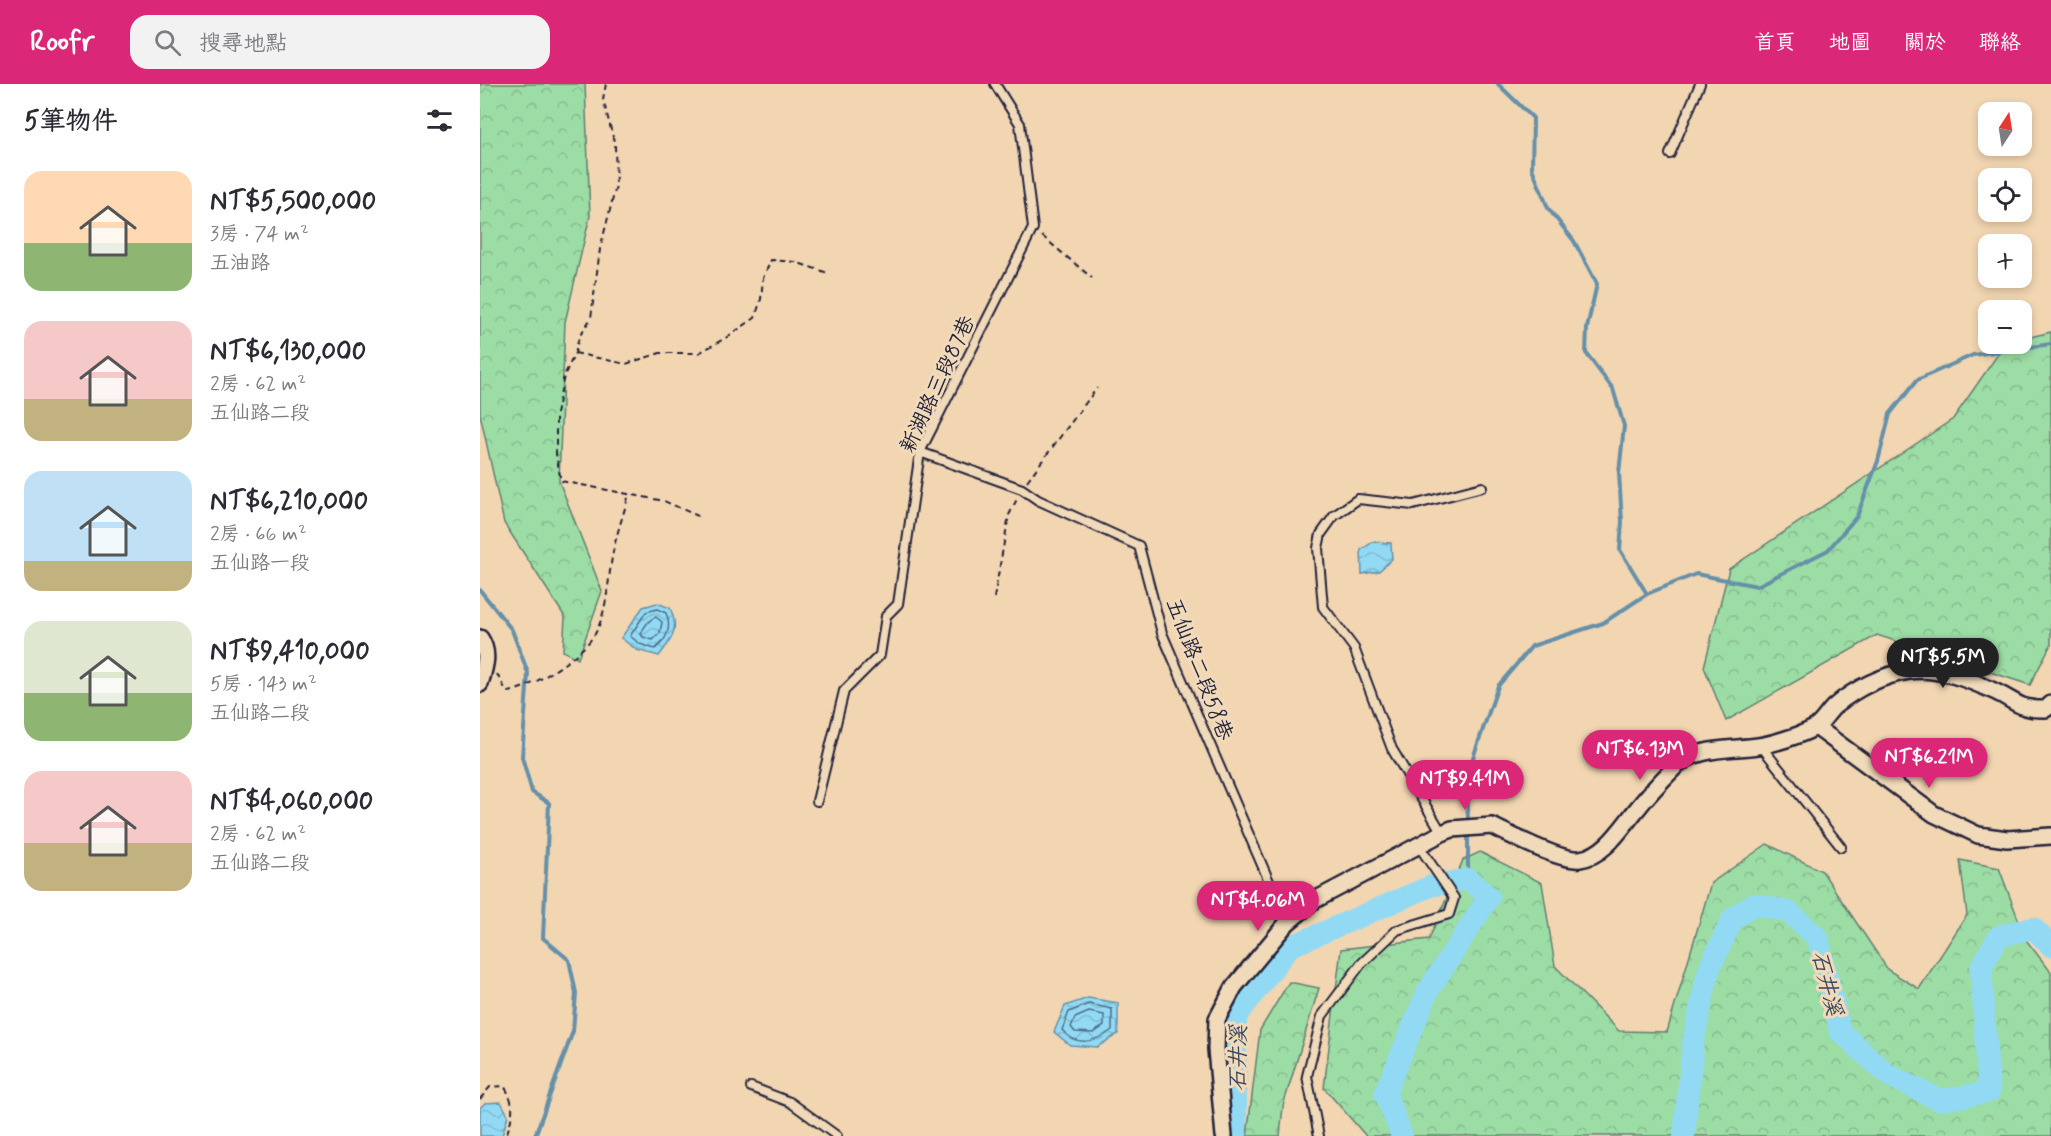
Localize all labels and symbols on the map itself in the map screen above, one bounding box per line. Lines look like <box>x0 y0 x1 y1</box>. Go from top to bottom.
north arrow <box>1978 102 2032 156</box>
street label: 新湖路三段87巷 <box>894 311 982 458</box>
street label: 五仙路二段58巷 <box>1159 594 1239 744</box>
pin: NT$5.5M <box>1888 638 1998 689</box>
pin: NT$6.13M <box>1578 730 1702 781</box>
pin: NT$6.21M <box>1867 738 1991 789</box>
pin: NT$9.41M <box>1403 760 1527 811</box>
pin: NT$4.06M <box>1196 881 1320 932</box>
water label: 石井溪 <box>1804 948 1848 1020</box>
water label: 石井溪 <box>1224 1024 1254 1091</box>

